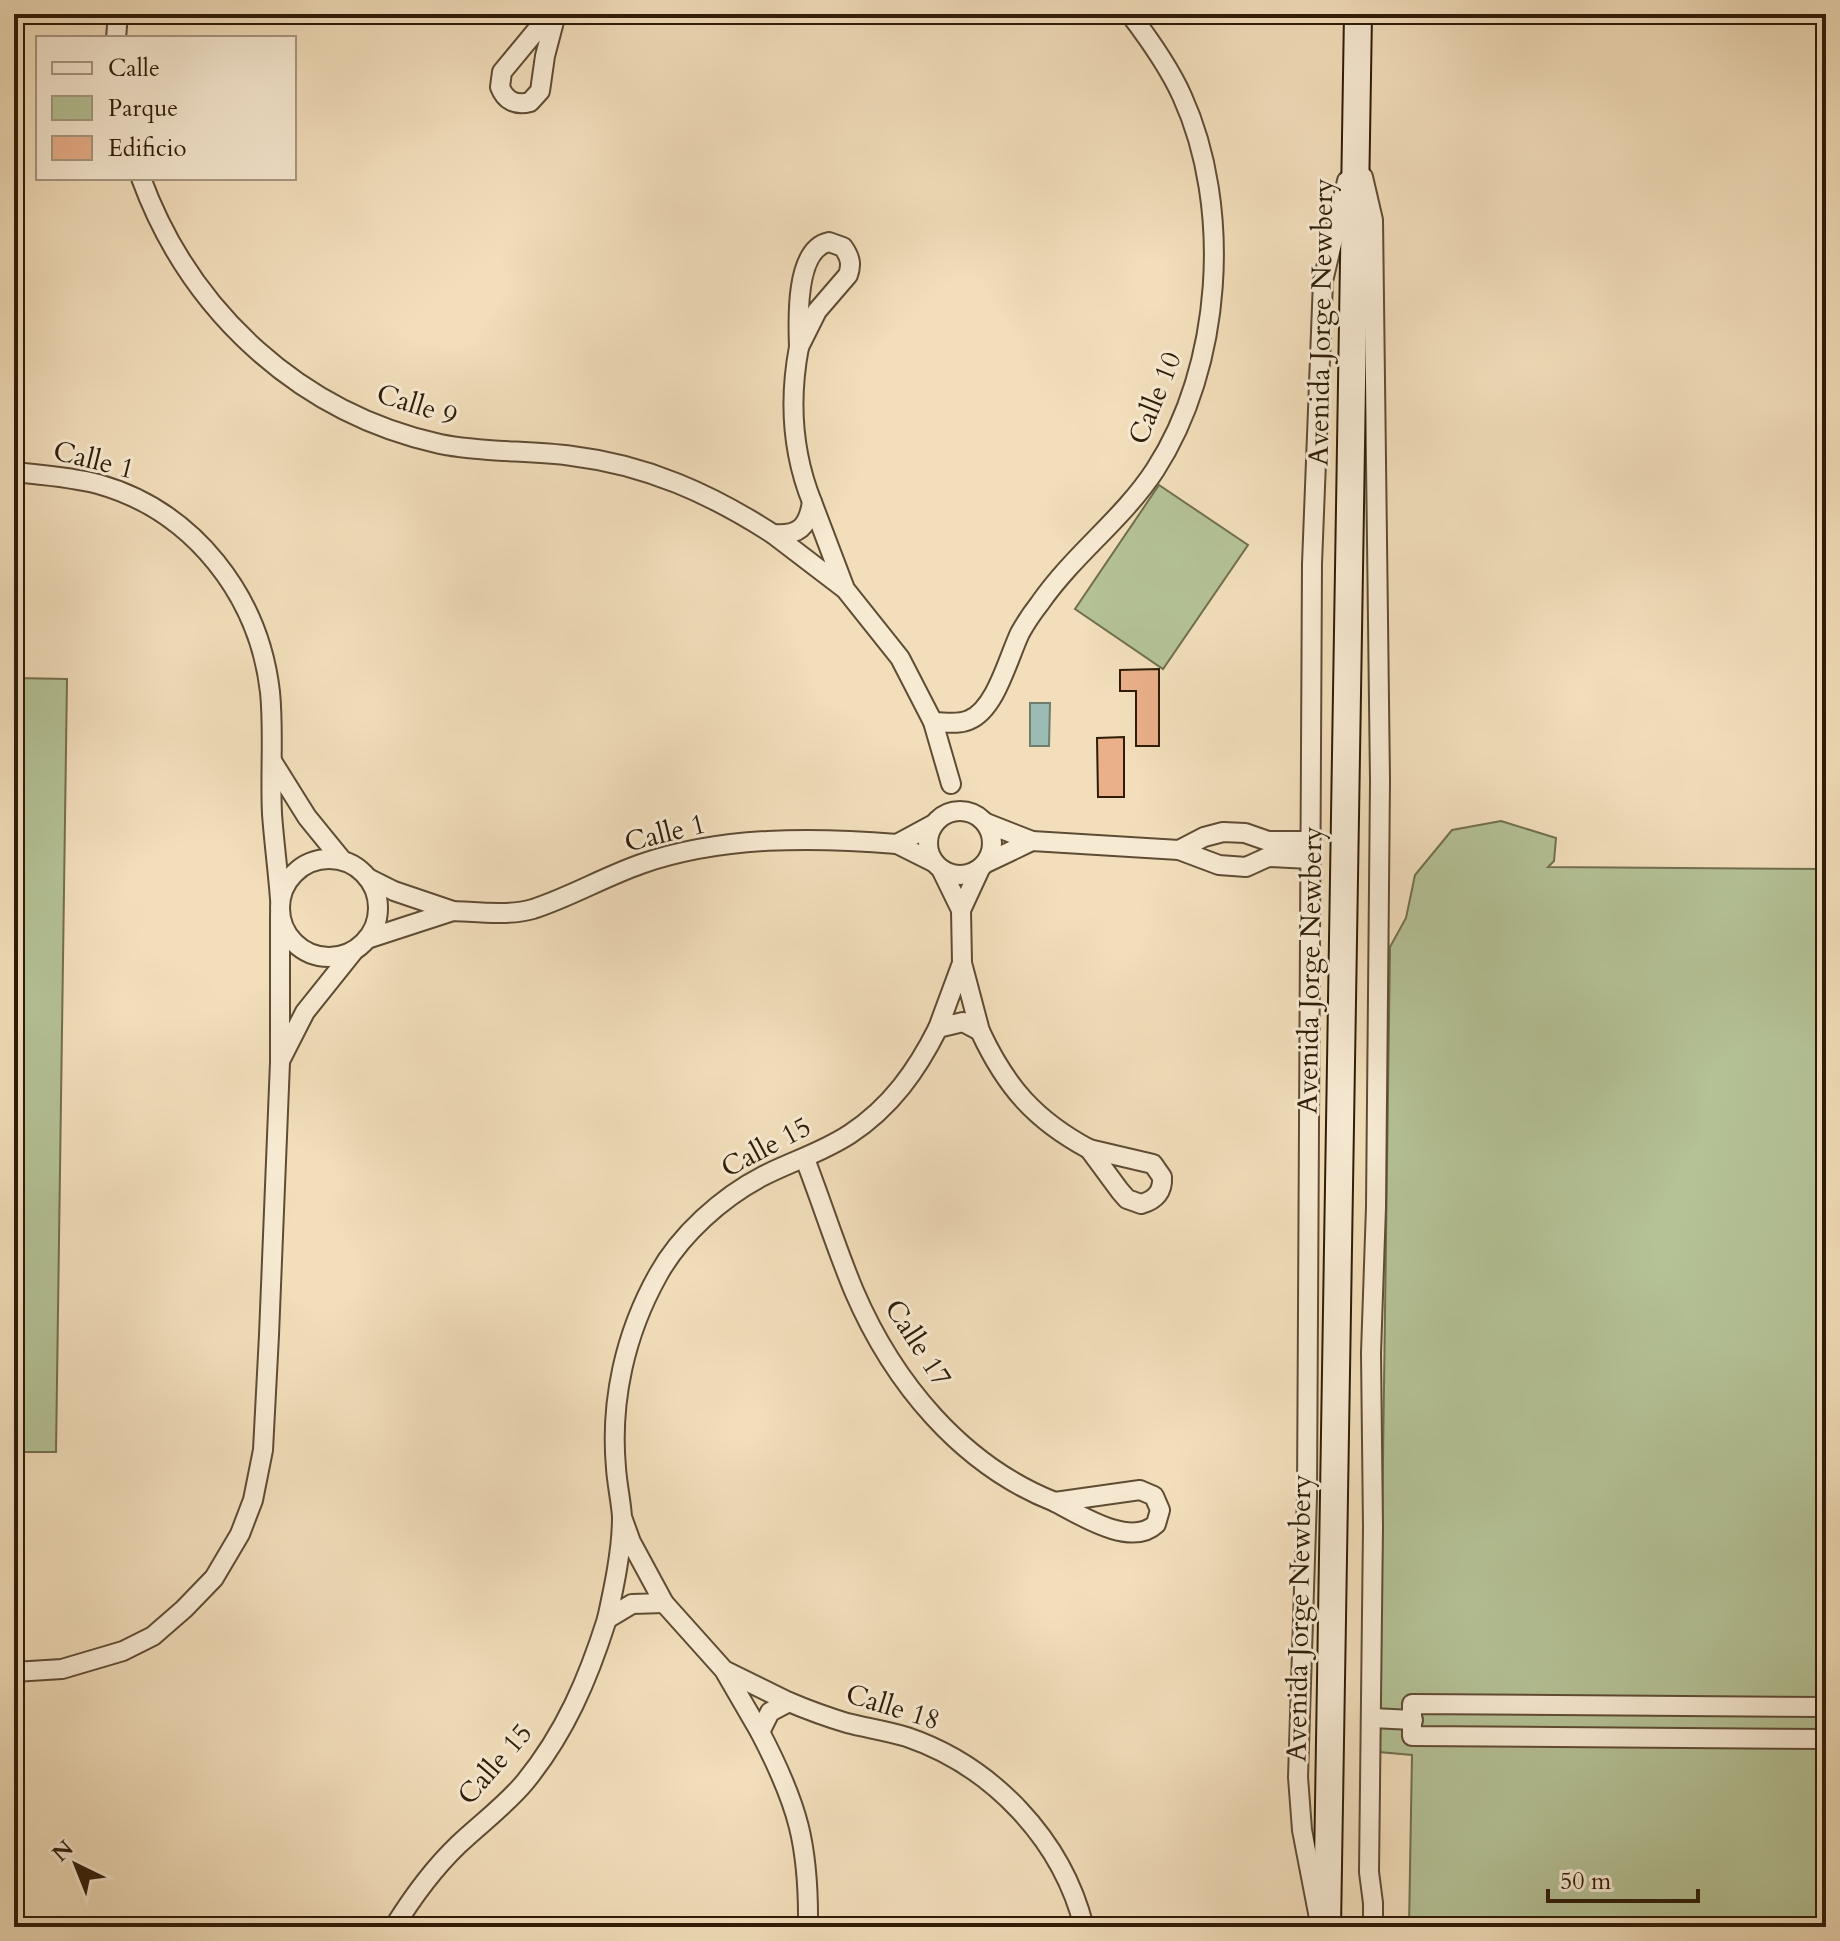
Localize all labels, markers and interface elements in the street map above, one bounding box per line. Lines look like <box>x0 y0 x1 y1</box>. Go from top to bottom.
legend <box>36 36 296 180</box>
text: Calle <box>108 52 160 85</box>
text: Parque <box>108 92 178 125</box>
text: Edificio <box>108 132 187 165</box>
street label: Avenida Jorge Newbery <box>1299 178 1343 466</box>
street label: Calle 10 <box>1119 346 1191 450</box>
street label: Calle 9 <box>372 375 462 435</box>
street label: Calle 1 <box>49 432 139 488</box>
street label: Calle 1 <box>620 805 710 861</box>
street label: Avenida Jorge Newbery <box>1288 826 1332 1114</box>
street label: Calle 15 <box>714 1108 818 1186</box>
street label: Calle 17 <box>876 1292 960 1394</box>
street label: Avenida Jorge Newbery <box>1277 1474 1321 1762</box>
street label: Calle 18 <box>841 1675 945 1739</box>
street label: Calle 15 <box>449 1715 541 1813</box>
north arrow <box>36 1825 116 1905</box>
text: N <box>46 1834 80 1869</box>
scale bar <box>1548 1853 1698 1903</box>
text: 50 m <box>1560 1865 1612 1898</box>

